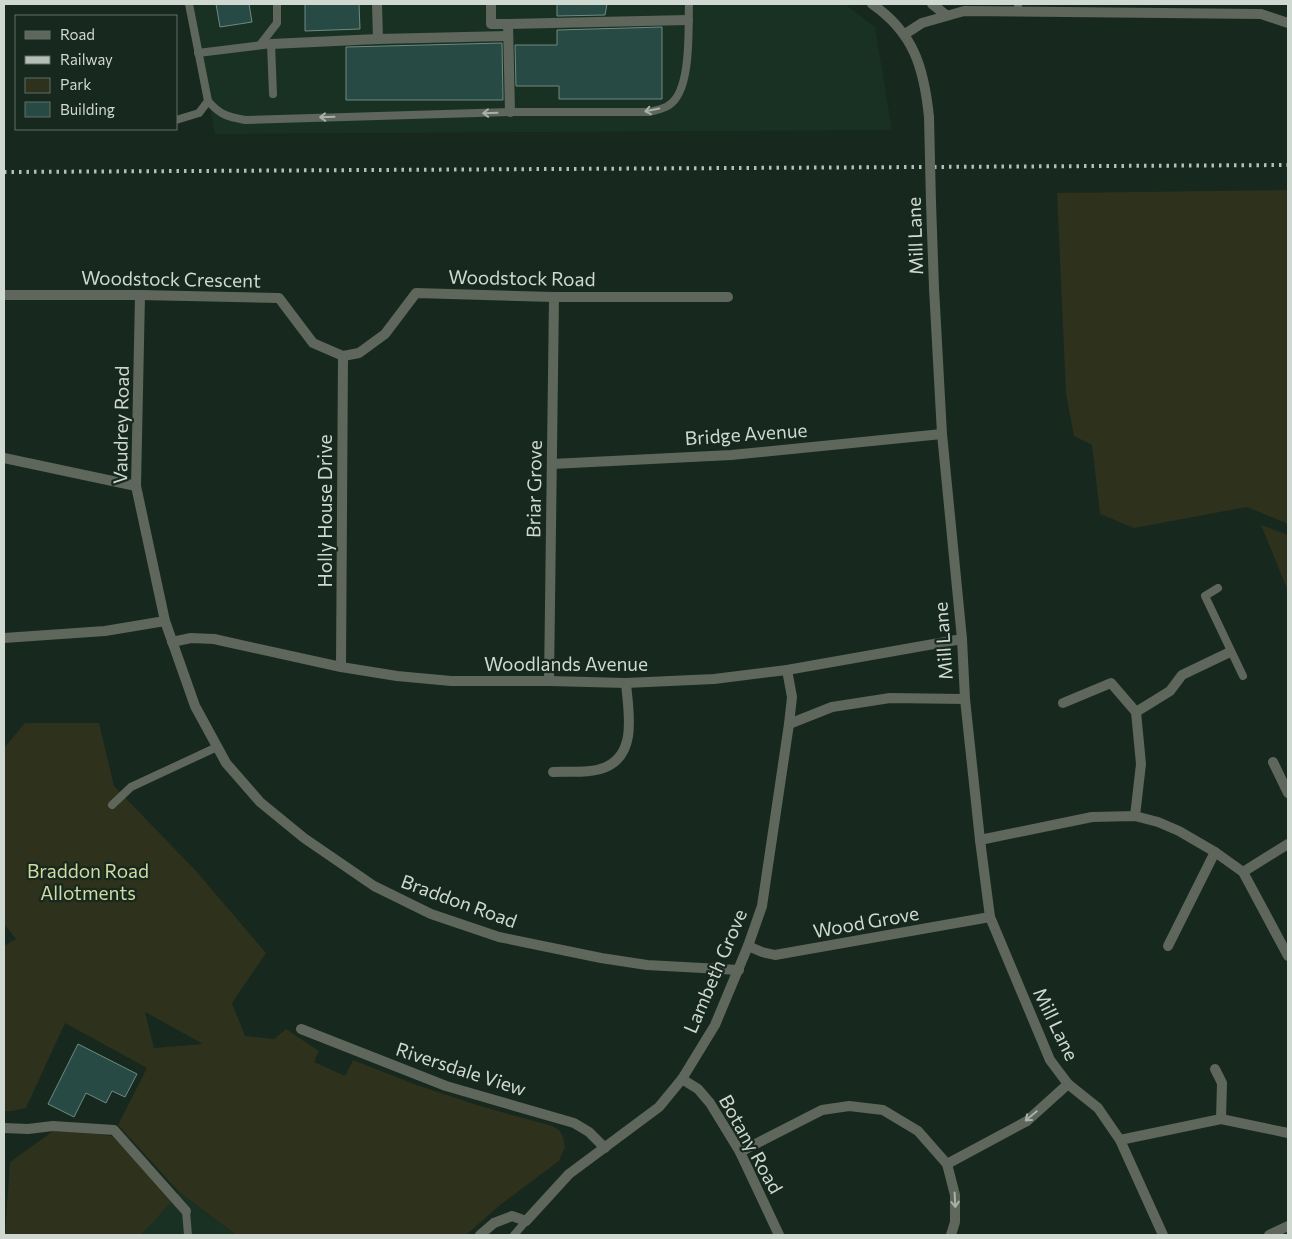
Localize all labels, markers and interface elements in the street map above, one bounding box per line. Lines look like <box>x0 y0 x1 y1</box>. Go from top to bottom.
legend <box>15 15 178 130</box>
text: Road <box>60 25 95 43</box>
text: Railway <box>60 50 113 68</box>
text: Park <box>60 75 91 93</box>
text: Building <box>60 100 115 118</box>
one-way arrow <box>644 106 660 115</box>
one-way arrow <box>482 108 498 118</box>
one-way arrow <box>320 113 336 122</box>
street label: Mill Lane <box>902 197 927 275</box>
street label: Woodstock Crescent <box>81 265 261 292</box>
street label: Woodstock Road <box>448 265 596 290</box>
street label: Vaudrey Road <box>108 366 133 484</box>
street label: Bridge Avenue <box>684 418 808 449</box>
street label: Holly House Drive <box>313 434 336 588</box>
street label: Briar Grove <box>521 440 546 538</box>
street label: Mill Lane <box>928 601 957 681</box>
street label: Woodlands Avenue <box>484 652 648 675</box>
park label: Braddon Road Allotments <box>27 859 149 904</box>
street label: Braddon Road <box>398 869 520 932</box>
street label: Wood Grove <box>811 901 921 942</box>
street label: Lambeth Grove <box>678 905 751 1036</box>
street label: Mill Lane <box>1029 984 1084 1064</box>
street label: Riversdale View <box>393 1037 529 1100</box>
street label: Botany Road <box>715 1090 788 1197</box>
one-way arrow <box>1025 1110 1038 1122</box>
one-way arrow <box>950 1191 959 1207</box>

